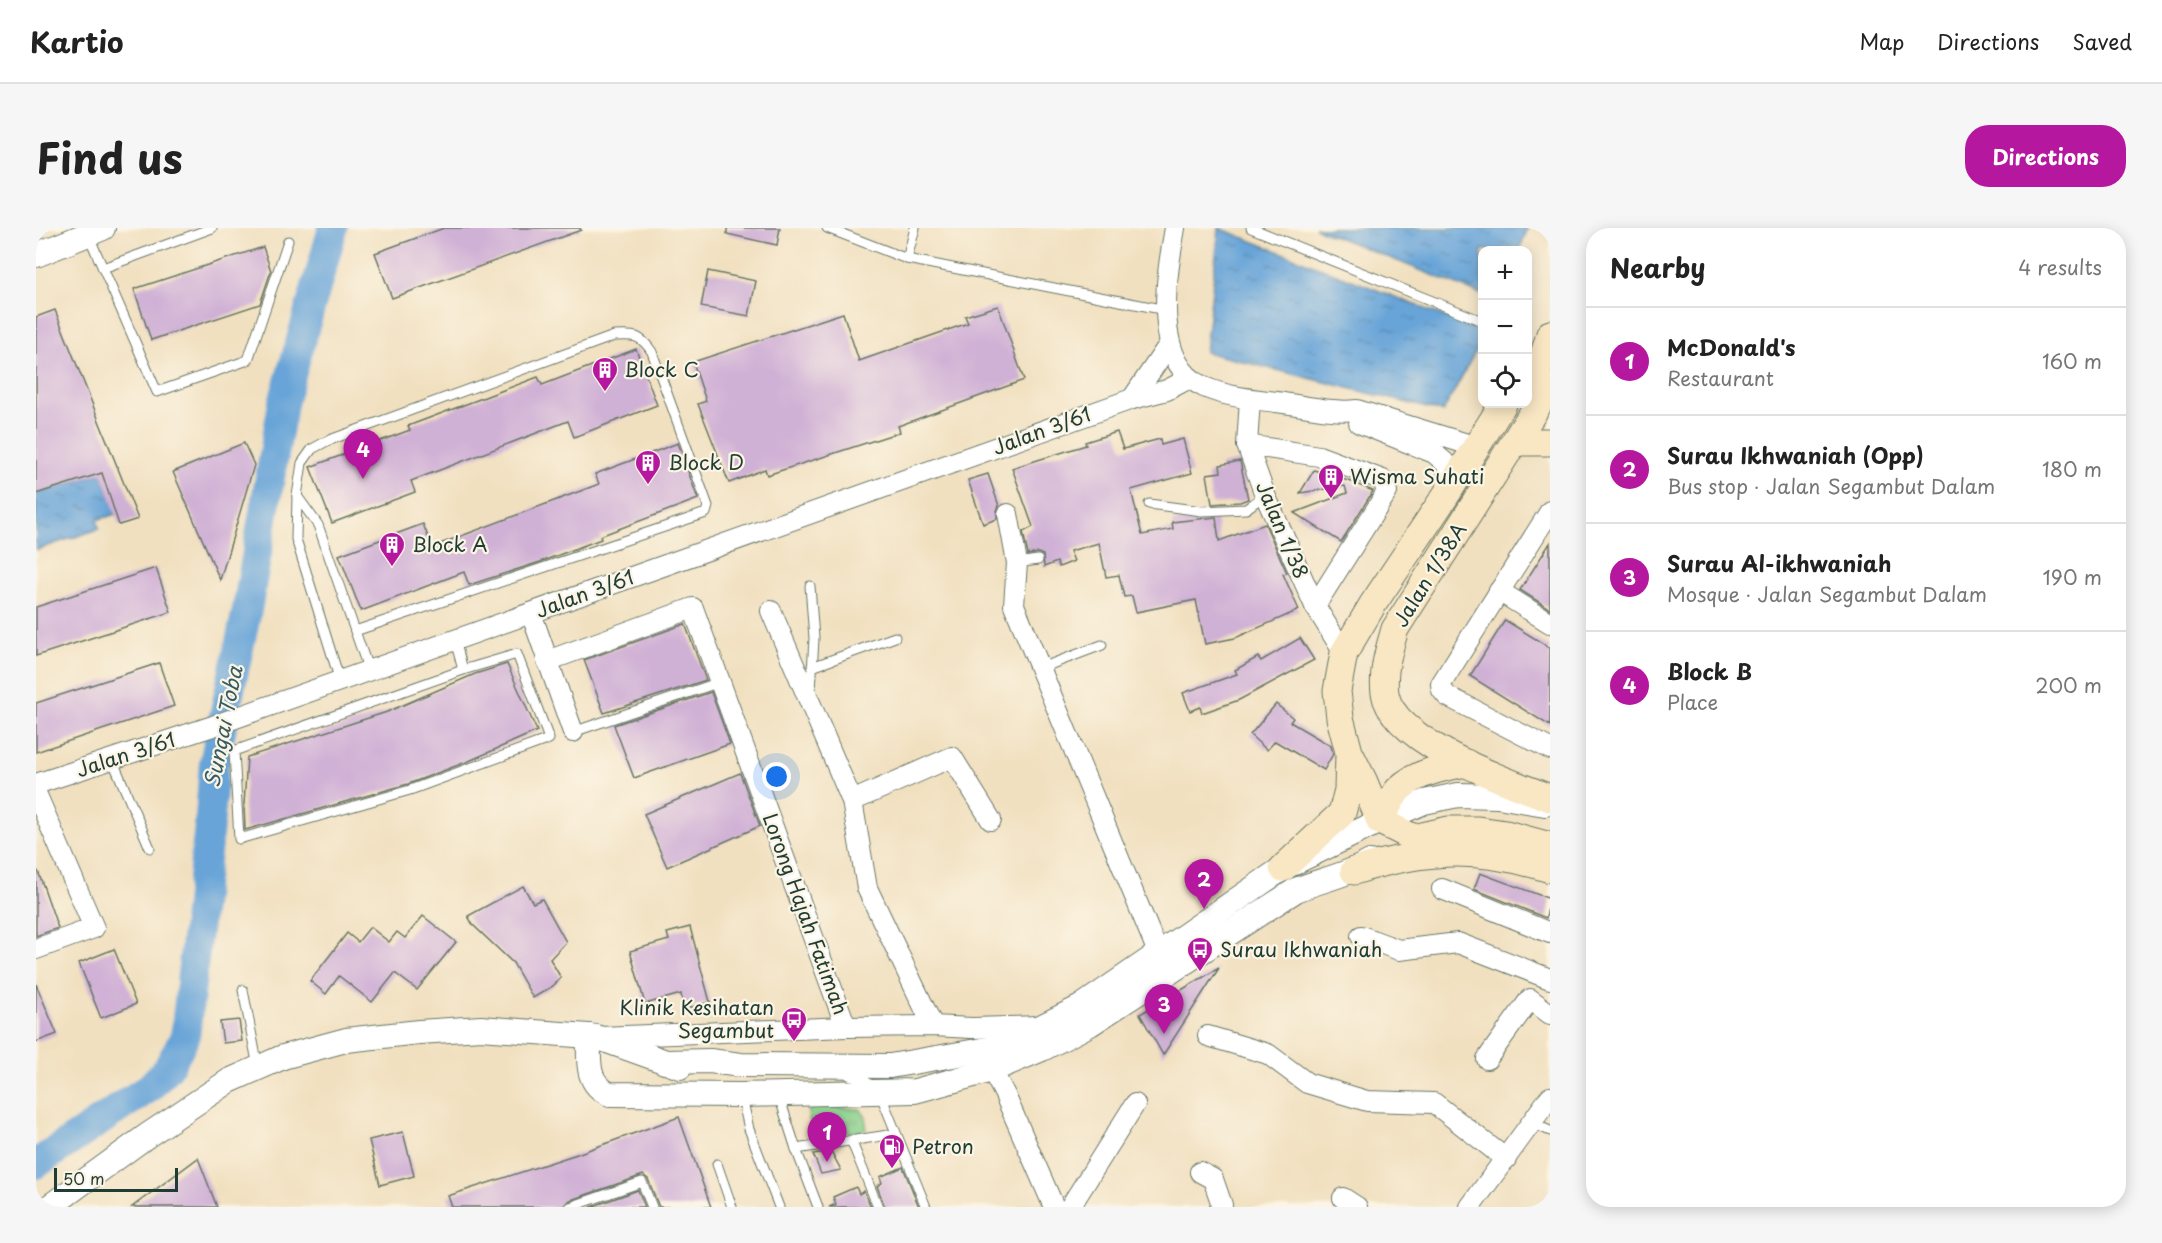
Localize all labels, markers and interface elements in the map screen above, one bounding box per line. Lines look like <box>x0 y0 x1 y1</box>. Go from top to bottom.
text: Kartio <box>30 20 124 63</box>
text: Map <box>1859 25 1904 57</box>
text: Directions <box>1937 25 2039 57</box>
text: Saved <box>2072 25 2132 57</box>
text: Find us <box>36 125 183 188</box>
button: Directions <box>1965 125 2126 187</box>
map controls <box>1478 246 1532 408</box>
button: + <box>1478 246 1532 300</box>
text: Nearby <box>1610 248 1705 287</box>
text: 4 results <box>2018 252 2102 282</box>
button: − <box>1478 300 1532 354</box>
text: McDonald's <box>1667 330 1796 363</box>
text: 1 <box>1625 346 1634 376</box>
text: 160 m <box>2042 346 2102 376</box>
place label: Block C <box>624 354 699 384</box>
button: locate <box>1478 354 1532 408</box>
building icon: Block C <box>590 355 620 393</box>
text: Restaurant <box>1667 363 1774 393</box>
street label: Jalan 3/61 <box>988 398 1095 462</box>
pin: 4 <box>344 430 382 479</box>
text: Surau Ikhwaniah (Opp) <box>1667 438 1924 471</box>
place label: Block D <box>668 447 744 477</box>
building icon: Block D <box>633 448 663 486</box>
text: 2 <box>1622 454 1637 484</box>
text: 180 m <box>2042 454 2102 484</box>
place label: Wisma Suhati <box>1350 461 1485 491</box>
building icon: Wisma Suhati <box>1316 462 1346 500</box>
text: Bus stop · Jalan Segambut Dalam <box>1667 471 1995 501</box>
street label: Jalan 1/38 <box>1249 476 1317 583</box>
street label: Jalan 1/38A <box>1385 516 1473 632</box>
place label: Block A <box>412 529 487 559</box>
building icon: Block A <box>377 530 407 568</box>
text: Surau Al-ikhwaniah <box>1667 546 1892 579</box>
street label: Jalan 3/61 <box>531 561 638 625</box>
text: 3 <box>1623 562 1636 592</box>
text: 190 m <box>2043 562 2102 592</box>
text: Mosque · Jalan Segambut Dalam <box>1667 579 1987 609</box>
text: Block B <box>1667 654 1752 687</box>
water label: Sungai Toba <box>195 662 250 790</box>
text: 4 <box>1623 670 1636 700</box>
text: 200 m <box>2035 670 2102 700</box>
text: Place <box>1667 687 1718 717</box>
street label: Jalan 3/61 <box>72 724 179 784</box>
your location <box>762 762 791 791</box>
street label: Lorong Hajah Fatimah <box>756 809 856 1018</box>
pin: 2 <box>1184 860 1224 909</box>
place label: Surau Ikhwaniah <box>1220 934 1383 964</box>
bus stop icon: Surau Ikhwaniah <box>1185 935 1215 973</box>
pin: 3 <box>1144 984 1184 1034</box>
place label: Klinik Kesihatan Segambut <box>620 992 774 1045</box>
bus stop icon: Klinik Kesihatan Segambut <box>779 1005 809 1043</box>
pin: 1 <box>808 1112 846 1162</box>
place label: Petron <box>912 1131 974 1161</box>
fuel station icon: Petron <box>877 1132 907 1170</box>
scale bar <box>54 1165 178 1192</box>
text: 50 m <box>63 1166 104 1190</box>

